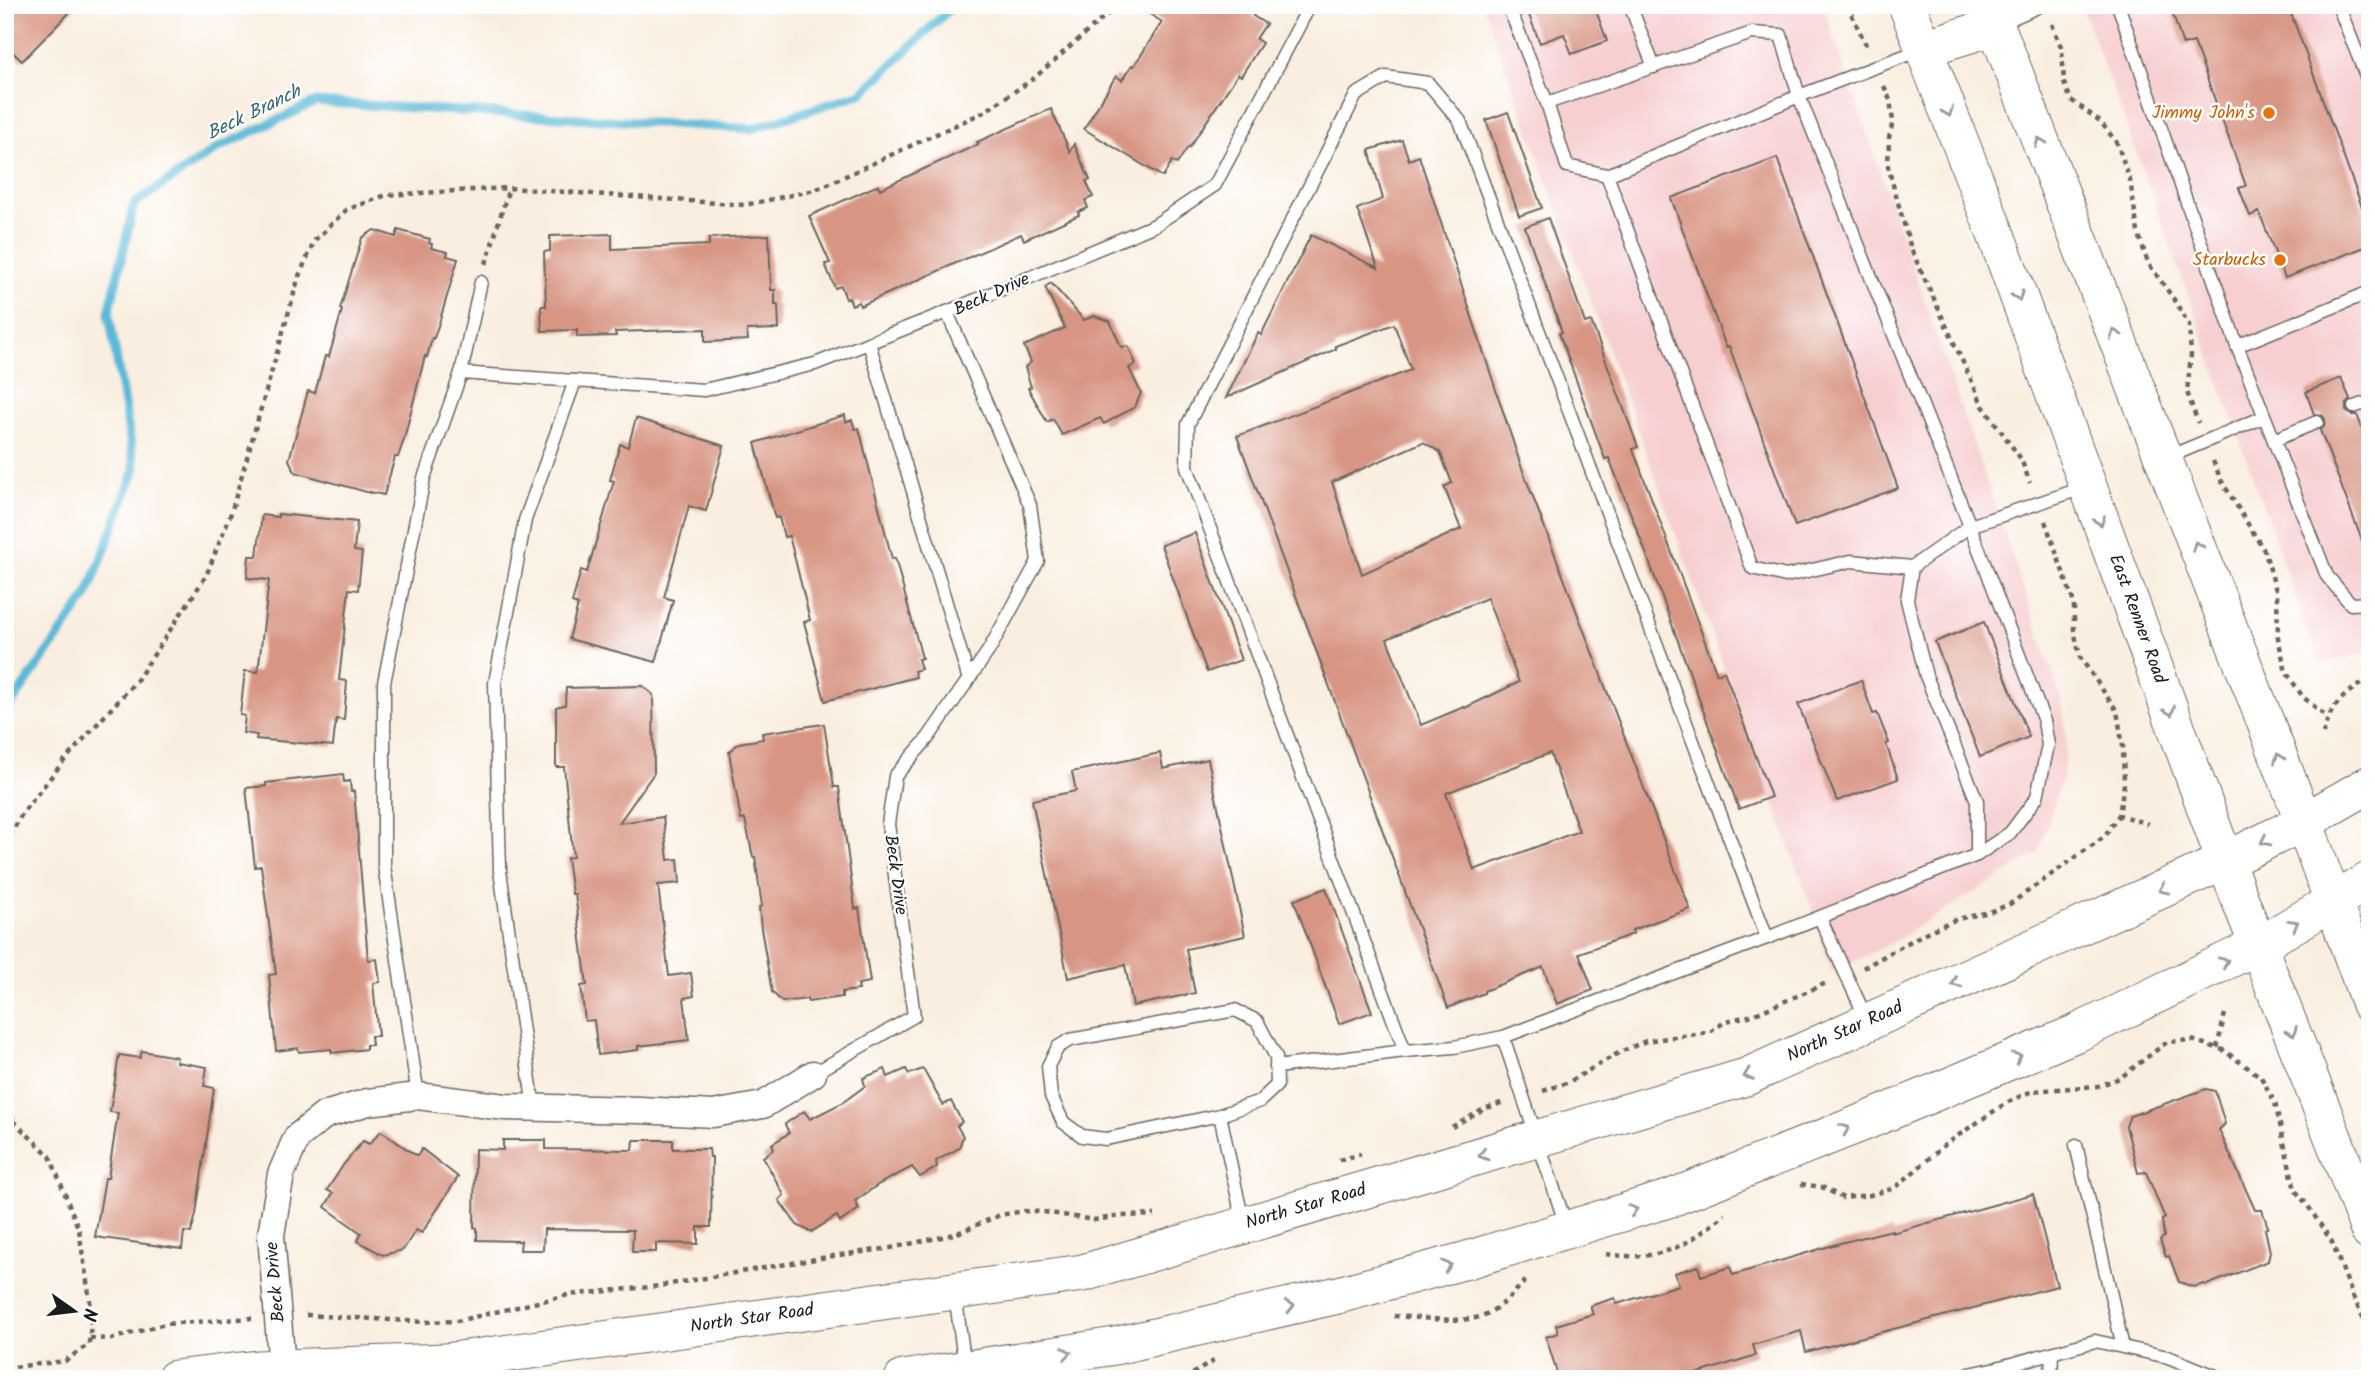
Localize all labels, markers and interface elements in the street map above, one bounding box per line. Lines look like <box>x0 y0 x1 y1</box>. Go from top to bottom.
water label: Beck Branch <box>202 76 308 149</box>
place label: Jimmy John's <box>2152 99 2255 128</box>
one-way arrow <box>1940 105 1954 117</box>
marker: Jimmy John's <box>2261 105 2277 121</box>
one-way arrow <box>2035 136 2049 148</box>
place label: Starbucks <box>2193 246 2266 275</box>
marker: Starbucks <box>2272 252 2288 268</box>
street label: Beck Drive <box>949 265 1035 325</box>
one-way arrow <box>2010 290 2024 302</box>
one-way arrow <box>2109 329 2123 341</box>
one-way arrow <box>2092 514 2106 526</box>
one-way arrow <box>2192 541 2206 553</box>
street label: East Renner Road <box>2100 550 2174 689</box>
one-way arrow <box>2162 705 2176 717</box>
one-way arrow <box>2274 753 2288 765</box>
street label: Beck Drive <box>875 833 915 917</box>
one-way arrow <box>2260 833 2272 847</box>
one-way arrow <box>2158 881 2170 895</box>
one-way arrow <box>2287 919 2300 932</box>
one-way arrow <box>2217 956 2229 970</box>
one-way arrow <box>1950 975 1963 989</box>
street label: North Star Road <box>1782 993 1909 1071</box>
one-way arrow <box>2283 1025 2297 1037</box>
one-way arrow <box>2011 1052 2023 1066</box>
one-way arrow <box>1742 1067 1754 1081</box>
one-way arrow <box>1839 1123 1851 1137</box>
one-way arrow <box>1477 1146 1489 1161</box>
street label: North Star Road <box>1242 1176 1371 1238</box>
one-way arrow <box>1626 1203 1638 1218</box>
street label: Beck Drive <box>258 1240 294 1324</box>
one-way arrow <box>1440 1260 1452 1274</box>
north arrow <box>38 1276 108 1346</box>
street label: North Star Road <box>688 1296 817 1342</box>
one-way arrow <box>1283 1300 1295 1315</box>
text: N <box>73 1305 105 1324</box>
one-way arrow <box>1061 1346 1073 1361</box>

